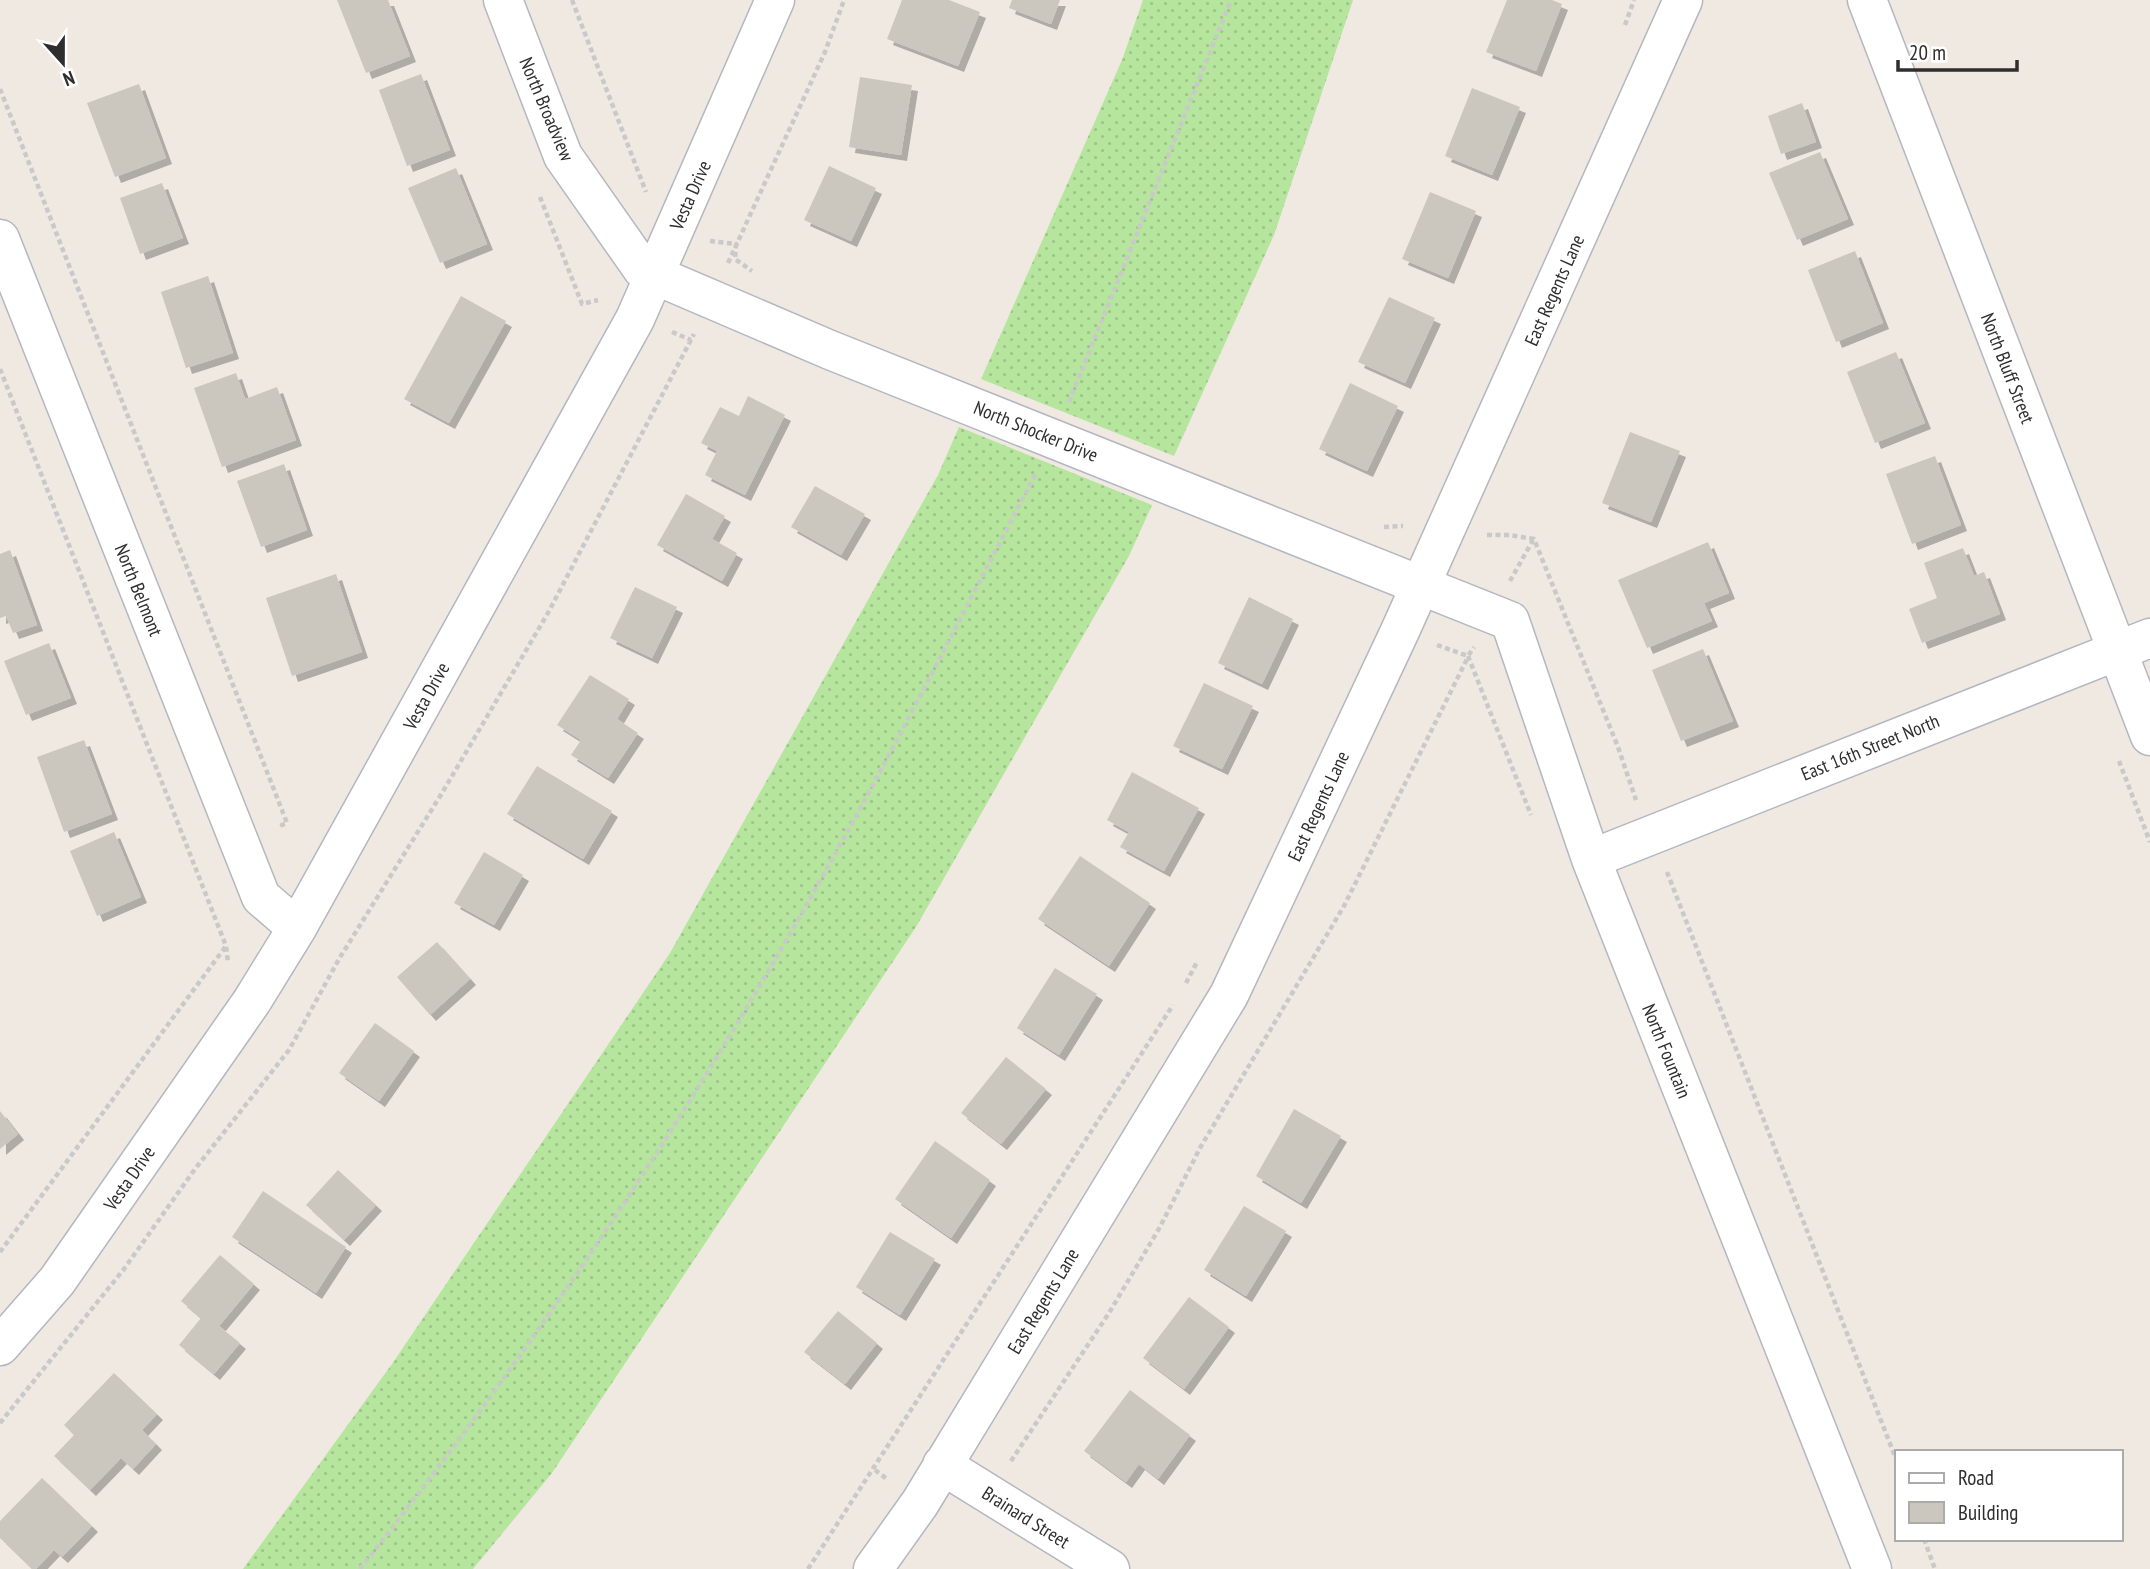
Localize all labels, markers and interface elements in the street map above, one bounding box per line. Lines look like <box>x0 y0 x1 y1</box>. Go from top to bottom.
north arrow <box>28 28 98 98</box>
scale bar <box>1898 28 2017 72</box>
text: 20 m <box>1909 39 1946 66</box>
street label: North Broadview <box>514 54 580 165</box>
text: N <box>60 66 78 92</box>
street label: Vesta Drive <box>664 156 716 234</box>
street label: East Regents Lane <box>1519 231 1589 349</box>
street label: North Bluff Street <box>1976 309 2040 427</box>
street label: North Shocker Drive <box>970 395 1102 467</box>
street label: North Belmont <box>110 541 169 640</box>
street label: Vesta Drive <box>397 658 454 735</box>
street label: East 16th Street North <box>1797 708 1943 786</box>
street label: East Regents Lane <box>1282 747 1354 865</box>
street label: North Fountain <box>1637 1000 1697 1102</box>
street label: Vesta Drive <box>98 1141 160 1216</box>
street label: East Regents Lane <box>1002 1244 1084 1358</box>
legend <box>1895 1450 2122 1541</box>
text: Road <box>1958 1464 1994 1491</box>
street label: Brainard Street <box>978 1481 1075 1554</box>
text: Building <box>1958 1499 2018 1526</box>

